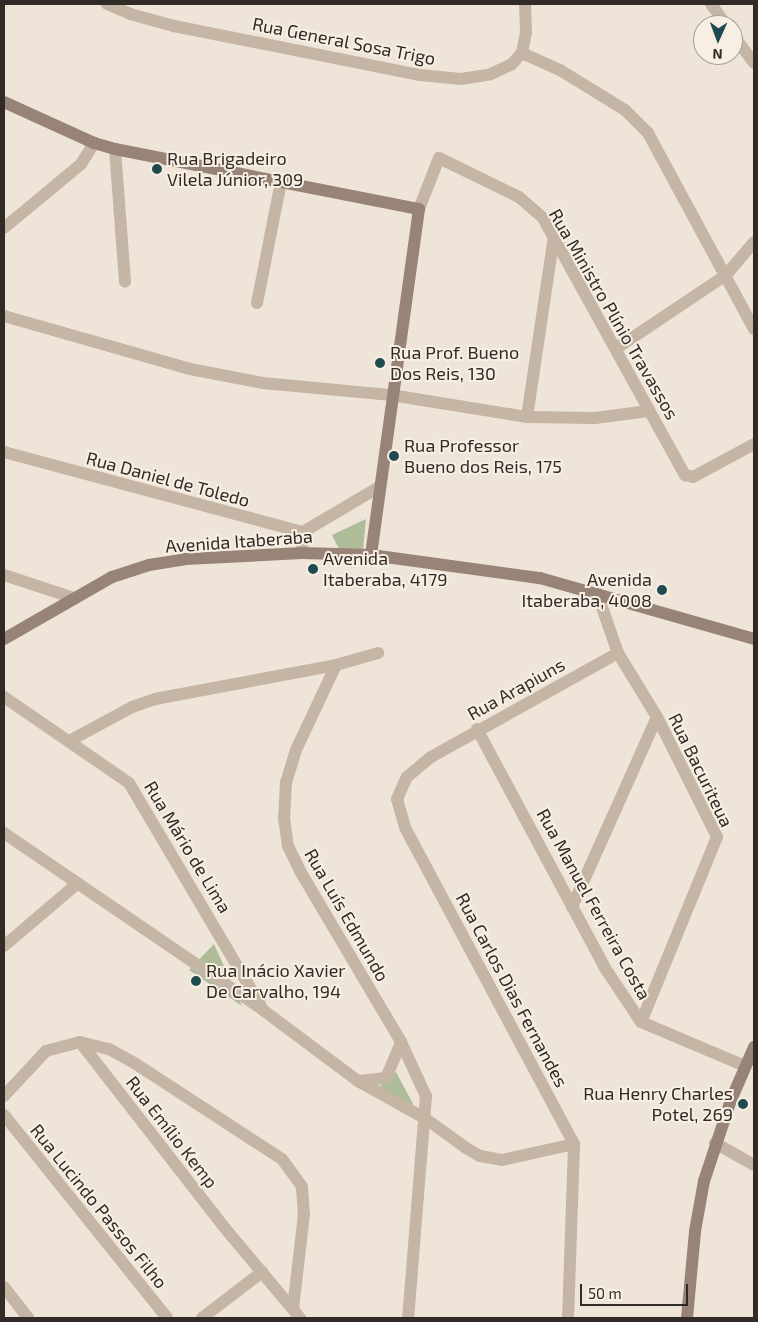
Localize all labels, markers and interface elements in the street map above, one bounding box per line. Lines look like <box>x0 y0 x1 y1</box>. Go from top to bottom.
street label: Rua General Sosa Trigo <box>250 13 438 69</box>
north arrow <box>693 15 743 65</box>
text: N <box>712 46 723 63</box>
place label: Rua Brigadeiro Vilela Júnior, 309 <box>167 148 304 190</box>
marker: Rua Brigadeiro Vilela Júnior, 309 <box>151 163 163 175</box>
street label: Rua Ministro Plínio Travassos <box>545 205 683 423</box>
place label: Rua Prof. Bueno Dos Reis, 130 <box>390 342 519 384</box>
marker: Rua Prof. Bueno Dos Reis, 130 <box>374 357 386 369</box>
place label: Rua Professor Bueno dos Reis, 175 <box>404 435 562 478</box>
street label: Rua Daniel de Toledo <box>83 447 253 511</box>
marker: Rua Professor Bueno dos Reis, 175 <box>388 450 400 462</box>
street label: Avenida Itaberaba <box>165 525 313 557</box>
place label: Avenida Itaberaba, 4179 <box>323 548 447 590</box>
marker: Avenida Itaberaba, 4179 <box>307 563 319 575</box>
place label: Avenida Itaberaba, 4008 <box>522 569 652 612</box>
marker: Avenida Itaberaba, 4008 <box>656 584 668 596</box>
street label: Rua Arapiuns <box>463 653 569 725</box>
street label: Rua Bacuriteua <box>664 710 738 830</box>
street label: Rua Mário de Lima <box>140 777 236 917</box>
street label: Rua Manuel Ferreira Costa <box>532 804 656 1004</box>
street label: Rua Luís Edmundo <box>300 845 394 985</box>
street label: Rua Carlos Dias Fernandes <box>452 889 572 1091</box>
place label: Rua Inácio Xavier De Carvalho, 194 <box>206 960 346 1002</box>
marker: Rua Inácio Xavier De Carvalho, 194 <box>190 975 202 987</box>
street label: Rua Emílio Kemp <box>122 1072 222 1192</box>
place label: Rua Henry Charles Potel, 269 <box>583 1083 733 1126</box>
marker: Rua Henry Charles Potel, 269 <box>737 1098 749 1110</box>
street label: Rua Lucindo Passos Filho <box>26 1119 172 1293</box>
scale bar <box>583 1274 690 1306</box>
text: 50 m <box>588 1284 622 1302</box>

